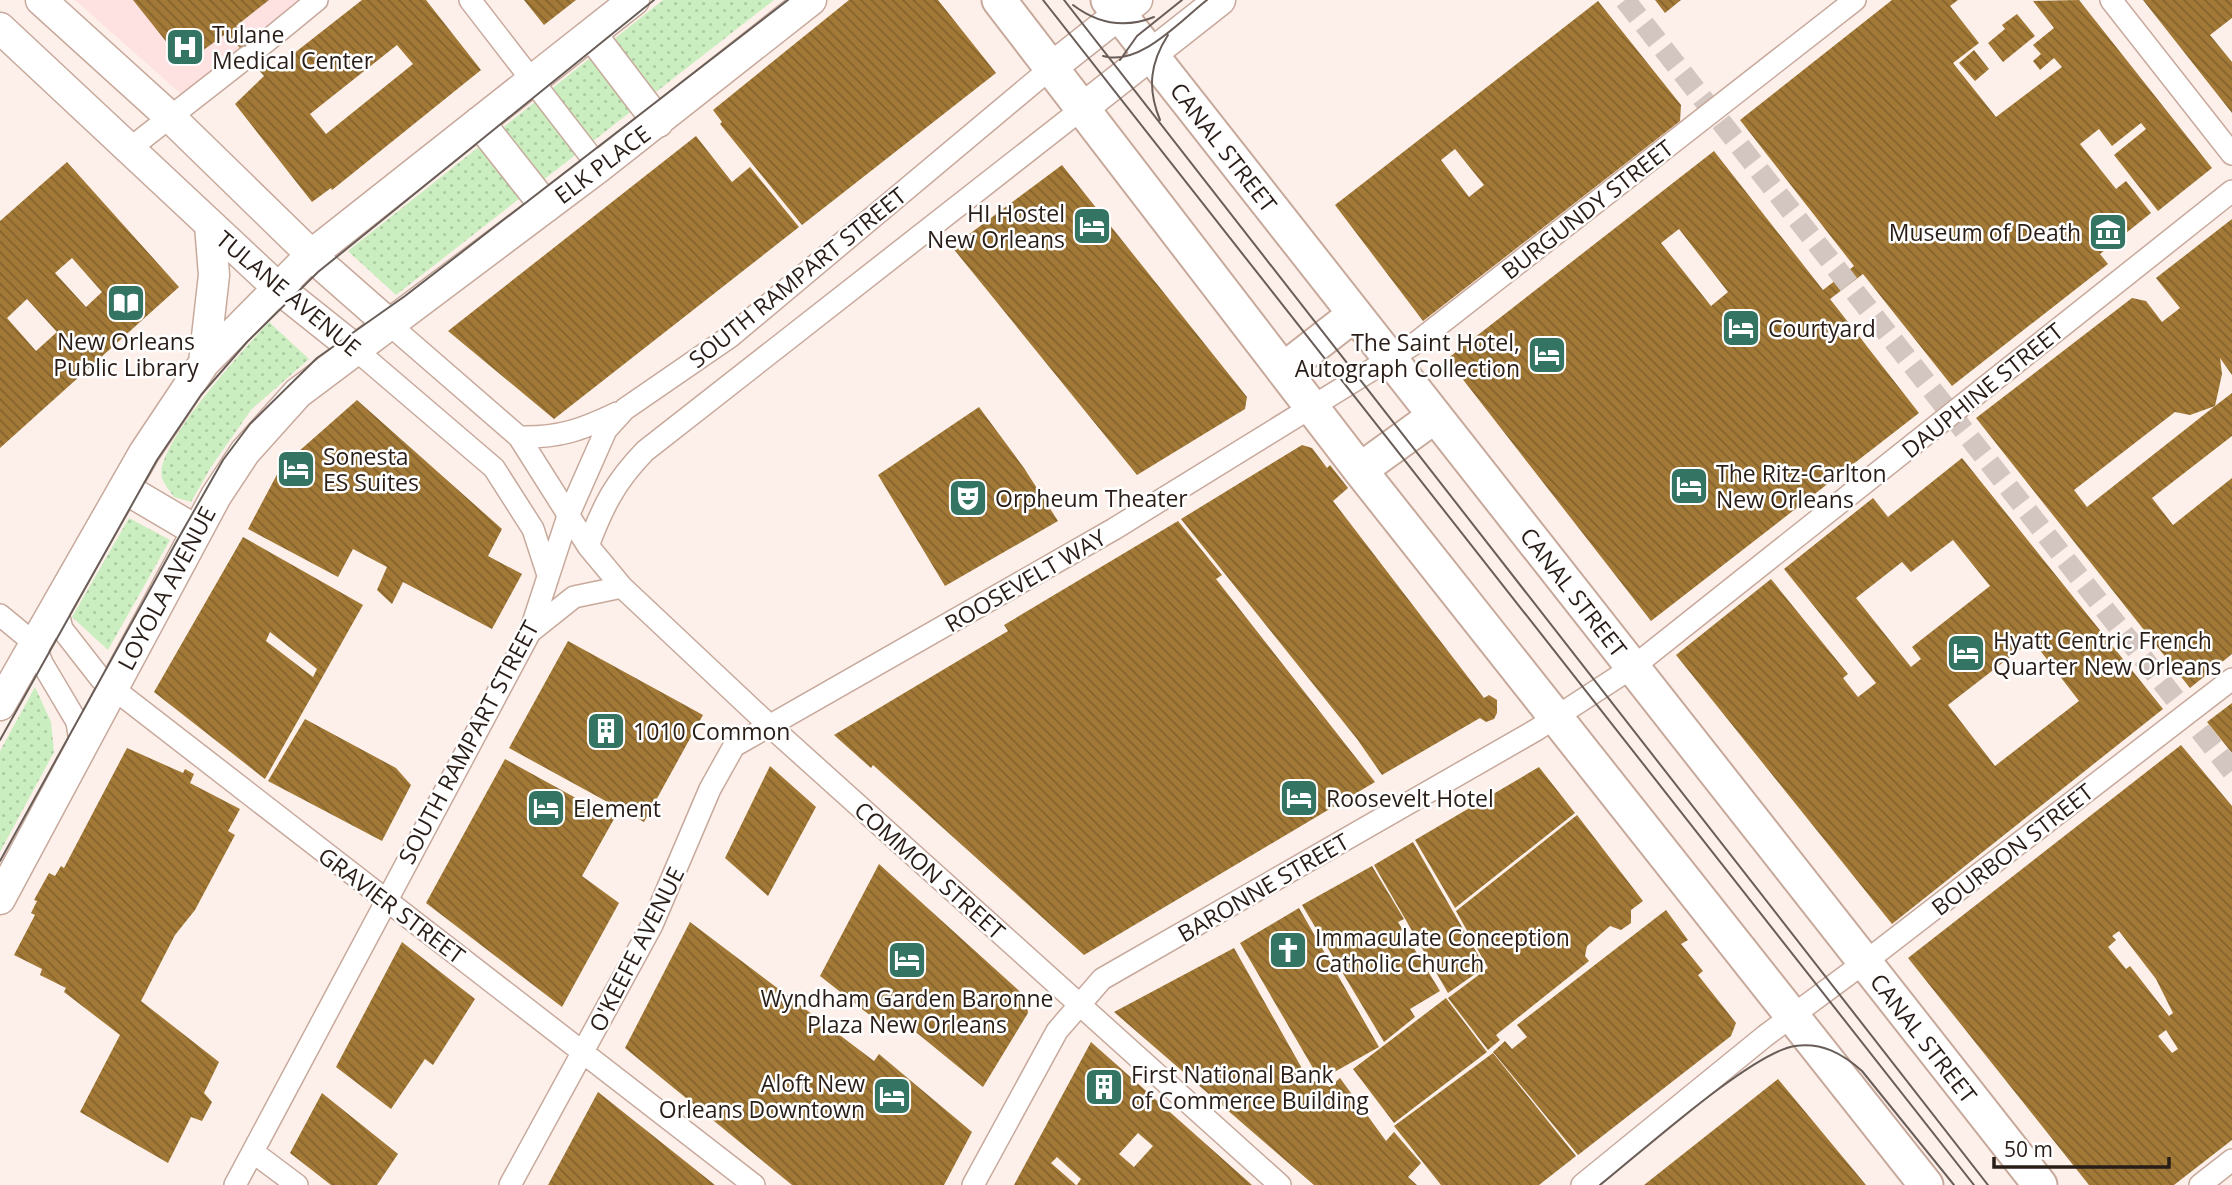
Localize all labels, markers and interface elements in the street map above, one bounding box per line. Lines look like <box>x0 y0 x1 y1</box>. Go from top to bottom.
place label: Tulane Medical Center <box>212 18 374 76</box>
hospital icon: Tulane Medical Center <box>164 26 206 68</box>
street label: CANAL STREET <box>1163 75 1285 219</box>
street label: ELK PLACE <box>547 117 657 211</box>
street label: BURGUNDY STREET <box>1494 132 1680 286</box>
street label: SOUTH RAMPART STREET <box>682 179 913 375</box>
place label: HI Hostel New Orleans <box>927 197 1065 255</box>
hotel icon: HI Hostel New Orleans <box>1071 205 1113 247</box>
museum icon: Museum of Death <box>2087 211 2129 253</box>
place label: Museum of Death <box>1889 216 2081 248</box>
street label: TULANE AVENUE <box>210 223 368 363</box>
library icon: New Orleans Public Library <box>105 282 147 324</box>
hotel icon: Courtyard <box>1720 307 1762 349</box>
place label: Courtyard <box>1768 312 1876 344</box>
street label: DAUPHINE STREET <box>1895 315 2070 465</box>
place label: New Orleans Public Library <box>53 325 199 383</box>
place label: The Saint Hotel, Autograph Collection <box>1295 326 1520 384</box>
hotel icon: The Saint Hotel, Autograph Collection <box>1526 334 1568 376</box>
place label: Sonesta ES Suites <box>323 440 419 498</box>
hotel icon: Sonesta ES Suites <box>275 448 317 490</box>
place label: The Ritz-Carlton New Orleans <box>1716 457 1887 515</box>
hotel icon: The Ritz-Carlton New Orleans <box>1668 465 1710 507</box>
theatre icon: Orpheum Theater <box>947 477 989 519</box>
place label: Orpheum Theater <box>995 482 1188 514</box>
street label: LOYOLA AVENUE <box>109 501 223 675</box>
street label: CANAL STREET <box>1513 520 1635 664</box>
street label: ROOSEVELT WAY <box>939 521 1112 639</box>
street label: SOUTH RAMPART STREET <box>390 614 546 869</box>
place label: Hyatt Centric French Quarter New Orleans <box>1993 624 2222 682</box>
hotel icon: Hyatt Centric French Quarter New Orleans <box>1945 632 1987 674</box>
building icon: 1010 Common <box>585 710 627 752</box>
place label: 1010 Common <box>633 715 790 747</box>
street label: BOURBON STREET <box>1924 775 2100 922</box>
hotel icon: Roosevelt Hotel <box>1278 777 1320 819</box>
place label: Roosevelt Hotel <box>1326 782 1494 814</box>
hotel icon: Element <box>525 787 567 829</box>
place label: Element <box>573 792 661 824</box>
street label: COMMON STREET <box>848 794 1013 947</box>
street label: BARONNE STREET <box>1172 825 1355 949</box>
street label: GRAVIER STREET <box>312 839 472 971</box>
street label: O'KEEFE AVENUE <box>581 861 691 1037</box>
place label: Immaculate Conception Catholic Church <box>1315 921 1570 979</box>
church icon: Immaculate Conception Catholic Church <box>1267 929 1309 971</box>
hotel icon: Wyndham Garden Baronne Plaza New Orleans <box>886 939 928 981</box>
street label: CANAL STREET <box>1863 966 1985 1110</box>
place label: Wyndham Garden Baronne Plaza New Orleans <box>760 982 1054 1040</box>
place label: First National Bank of Commerce Building <box>1131 1058 1369 1116</box>
building icon: First National Bank of Commerce Building <box>1083 1066 1125 1108</box>
place label: Aloft New Orleans Downtown <box>659 1067 865 1125</box>
hotel icon: Aloft New Orleans Downtown <box>871 1075 913 1117</box>
scale bar <box>1994 1126 2169 1170</box>
text: 50 m <box>2004 1135 2053 1163</box>

